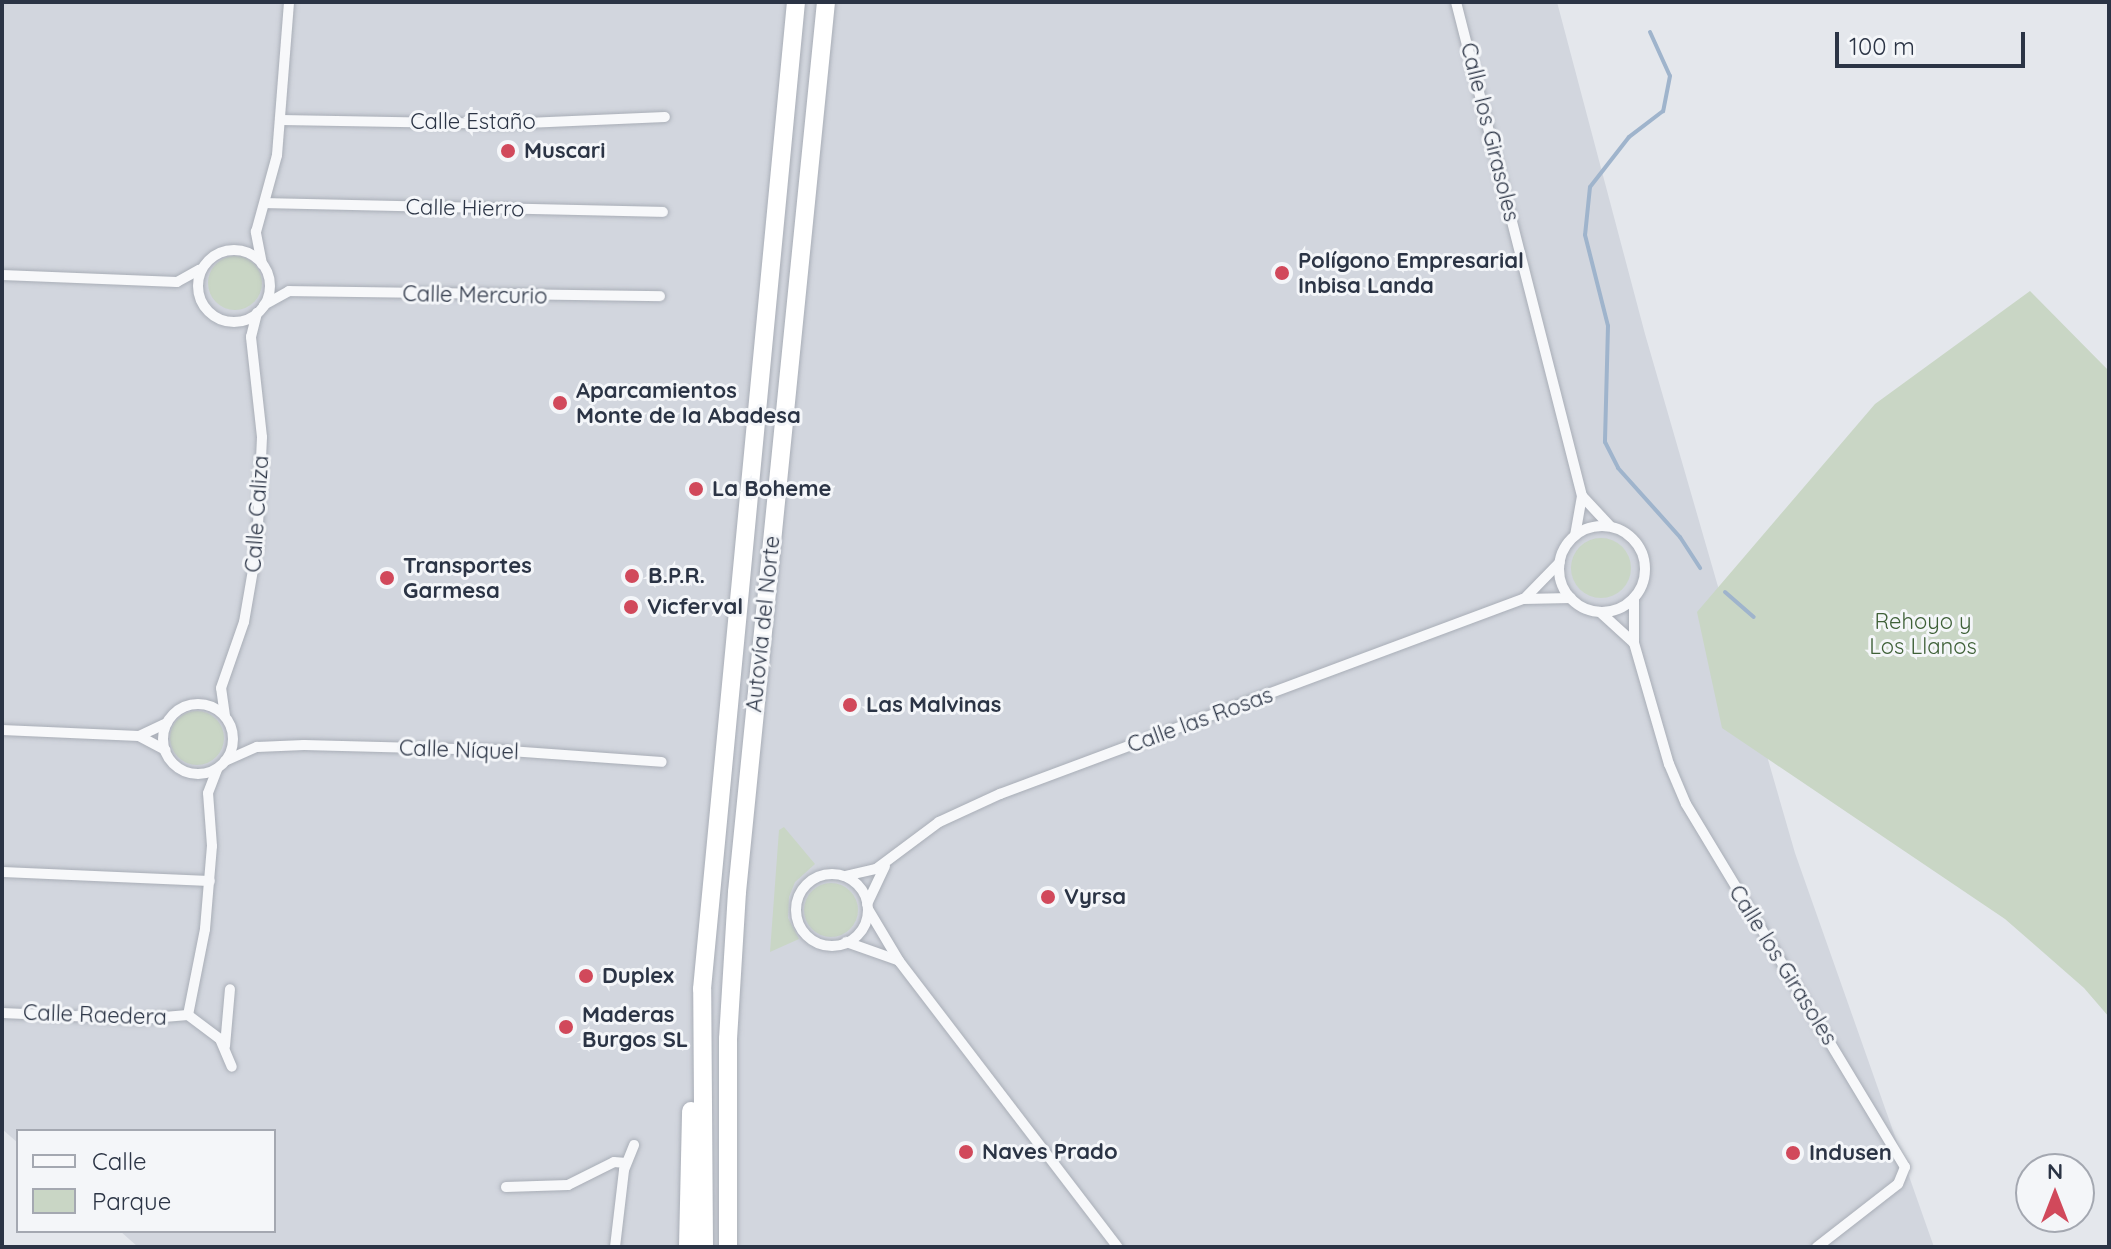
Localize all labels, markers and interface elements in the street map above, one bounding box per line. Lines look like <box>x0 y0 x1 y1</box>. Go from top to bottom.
scale bar <box>1839 16 2029 66</box>
text: 100 m <box>1849 31 1915 61</box>
street label: Calle los Girasoles <box>1455 40 1525 224</box>
street label: Calle Estaño <box>410 109 536 135</box>
place label: Muscari <box>524 138 606 164</box>
marker: Muscari <box>499 142 517 160</box>
street label: Calle Hierro <box>405 194 525 222</box>
place label: Polígono Empresarial Inbisa Landa <box>1298 247 1524 298</box>
marker: Polígono Empresarial Inbisa Landa <box>1273 264 1291 282</box>
street label: Calle Mercurio <box>402 281 548 309</box>
place label: Aparcamientos Monte de la Abadesa <box>576 377 801 428</box>
marker: Aparcamientos Monte de la Abadesa <box>551 394 569 412</box>
street label: Calle Caliza <box>240 455 274 573</box>
place label: La Boheme <box>712 476 832 502</box>
marker: La Boheme <box>687 480 705 498</box>
street label: Autovía del Norte <box>741 535 785 713</box>
place label: Transportes Garmesa <box>403 552 532 604</box>
place label: B.P.R. <box>648 563 705 589</box>
marker: B.P.R. <box>623 567 641 585</box>
marker: Transportes Garmesa <box>378 569 396 587</box>
place label: Vicferval <box>647 594 743 620</box>
marker: Vicferval <box>622 598 640 616</box>
park label: Rehoyo y Los Llanos <box>1869 608 1977 660</box>
street label: Calle las Rosas <box>1124 681 1276 759</box>
place label: Las Malvinas <box>866 692 1001 718</box>
marker: Las Malvinas <box>841 696 859 714</box>
street label: Calle Níquel <box>399 735 519 765</box>
street label: Calle los Girasoles <box>1723 880 1843 1050</box>
place label: Vyrsa <box>1064 884 1126 910</box>
marker: Vyrsa <box>1039 888 1057 906</box>
place label: Duplex <box>602 963 674 989</box>
marker: Duplex <box>577 967 595 985</box>
street label: Calle Raedera <box>23 999 167 1031</box>
place label: Maderas Burgos SL <box>582 1001 688 1052</box>
marker: Maderas Burgos SL <box>557 1018 575 1036</box>
legend <box>16 1129 276 1233</box>
place label: Naves Prado <box>982 1139 1118 1165</box>
place label: Indusen <box>1809 1140 1892 1166</box>
marker: Naves Prado <box>957 1143 975 1161</box>
marker: Indusen <box>1784 1144 1802 1162</box>
text: Calle <box>92 1146 147 1176</box>
north arrow <box>2015 1153 2095 1233</box>
text: N <box>2047 1157 2063 1185</box>
text: Parque <box>92 1186 171 1216</box>

